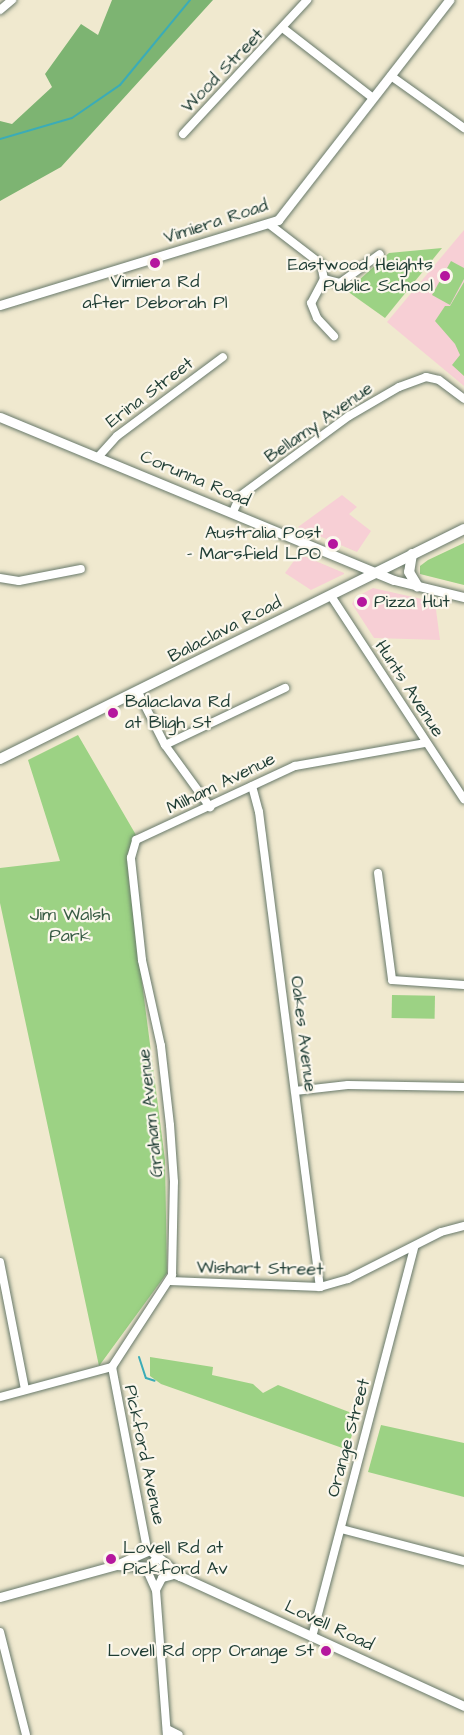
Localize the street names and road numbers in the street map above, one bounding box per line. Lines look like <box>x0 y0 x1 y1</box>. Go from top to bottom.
street label: Wood Street <box>177 24 269 118</box>
street label: Vimiera Road <box>161 195 271 249</box>
street label: Erina Street <box>102 353 198 433</box>
street label: Bellamy Avenue <box>261 378 377 468</box>
street label: Corunna Road <box>137 446 253 512</box>
street label: Balaclava Road <box>165 592 285 668</box>
street label: Hunts Avenue <box>370 637 448 741</box>
street label: Milham Avenue <box>163 748 279 820</box>
street label: Oakes Avenue <box>285 975 321 1093</box>
street label: Graham Avenue <box>134 1048 168 1178</box>
street label: Wishart Street <box>196 1257 324 1281</box>
street label: Orange Street <box>323 1376 375 1500</box>
street label: Pickford Avenue <box>119 1383 169 1527</box>
street label: Lovell Road <box>281 1596 377 1656</box>

